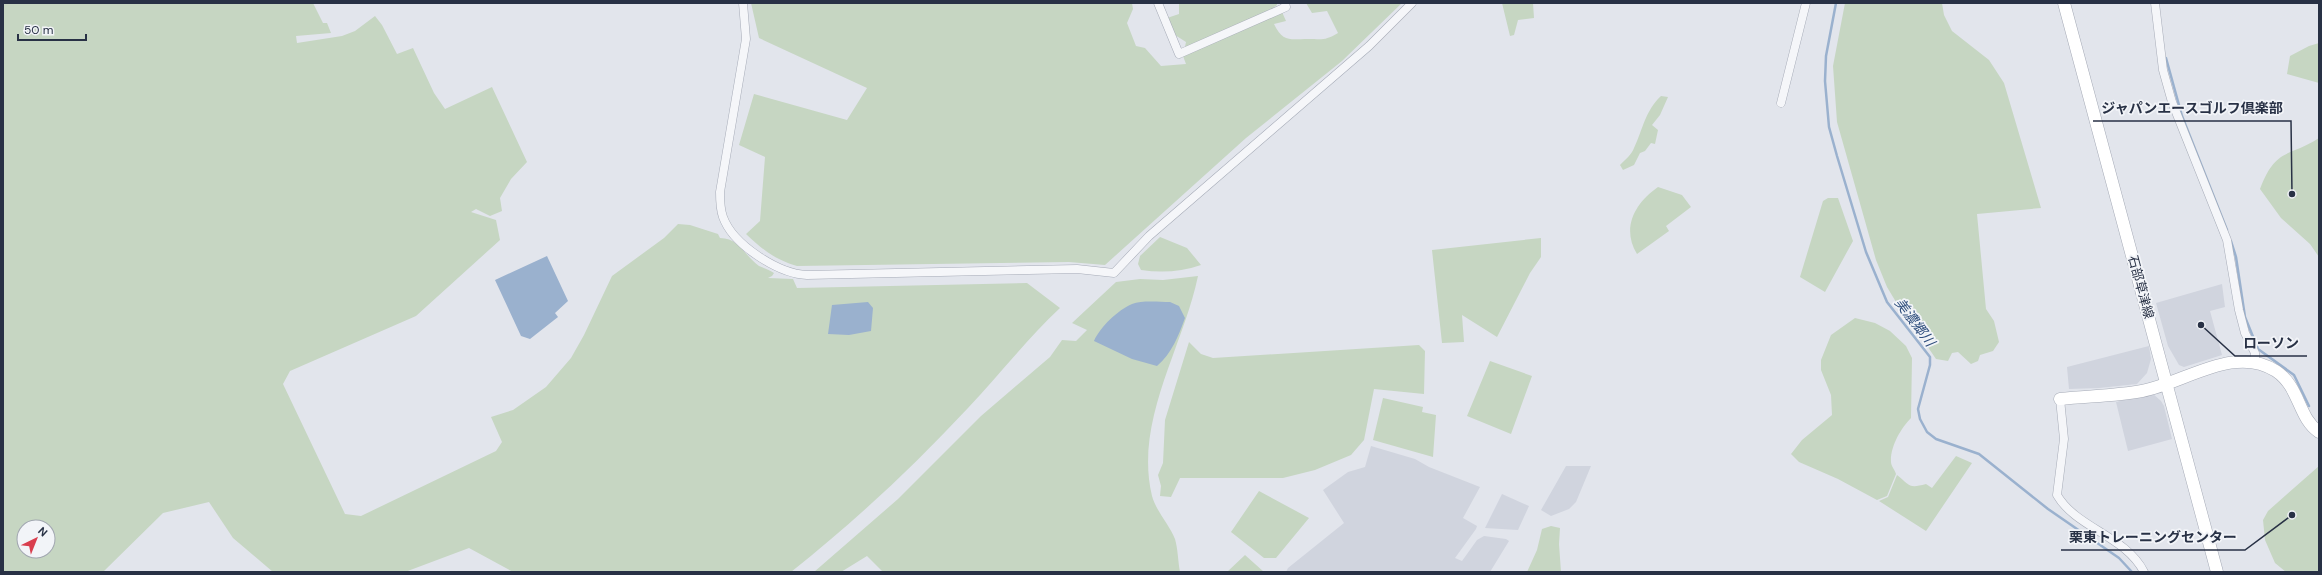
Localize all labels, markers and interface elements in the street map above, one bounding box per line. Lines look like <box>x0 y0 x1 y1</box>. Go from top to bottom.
scale bar <box>18 16 86 42</box>
text: 50 m <box>24 22 53 38</box>
callout: ジャパンエースゴルフ倶楽部 <box>2093 95 2291 121</box>
text: ジャパンエースゴルフ倶楽部 <box>2101 99 2283 117</box>
street label: 石部草津線 <box>2124 253 2158 321</box>
water label: 美濃郷川 <box>1891 294 1940 351</box>
callout: ローソン <box>2235 330 2307 356</box>
text: ローソン <box>2243 334 2299 352</box>
north arrow <box>16 519 56 559</box>
text: N <box>35 524 51 540</box>
callout: 栗東トレーニングセンター <box>2061 524 2245 550</box>
text: 栗東トレーニングセンター <box>2069 528 2237 546</box>

